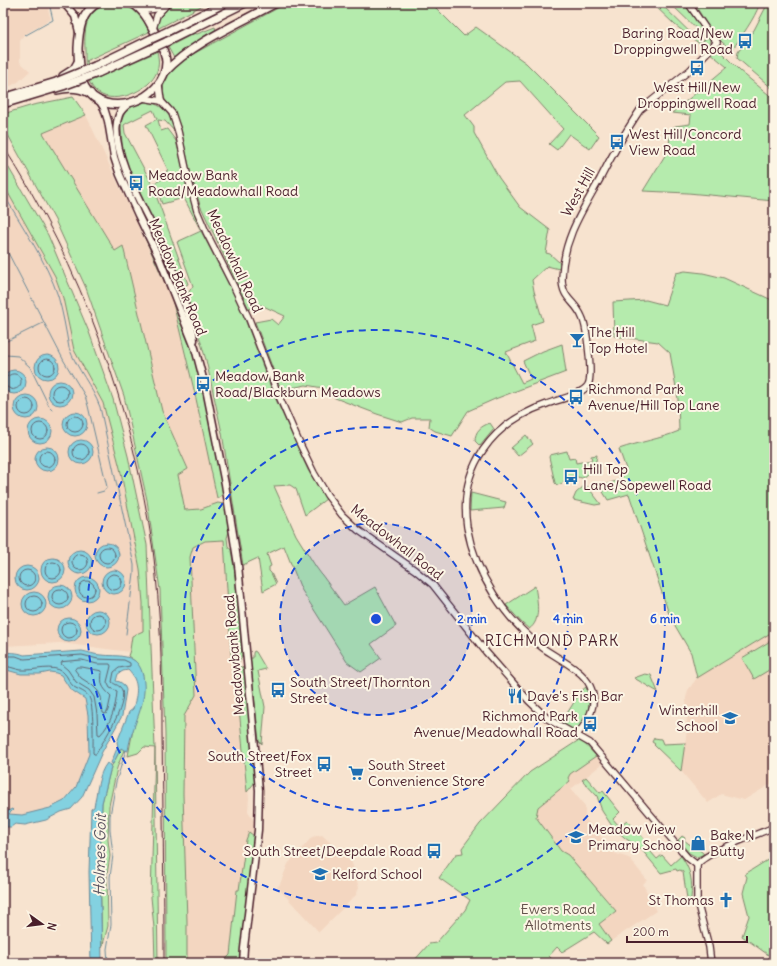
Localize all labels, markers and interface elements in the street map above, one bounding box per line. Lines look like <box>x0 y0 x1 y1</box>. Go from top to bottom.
place label: Baring Road/New Droppingwell Road <box>614 24 733 58</box>
bus stop icon: Baring Road/New Droppingwell Road <box>736 32 754 50</box>
bus stop icon: West Hill/New Droppingwell Road <box>688 59 706 77</box>
place label: West Hill/New Droppingwell Road <box>637 78 757 112</box>
place label: West Hill/Concord View Road <box>629 125 741 159</box>
bus stop icon: West Hill/Concord View Road <box>608 133 626 151</box>
street label: West Hill <box>557 164 599 220</box>
place label: Meadow Bank Road/Meadowhall Road <box>148 166 298 200</box>
bus stop icon: Meadow Bank Road/Meadowhall Road <box>127 174 145 192</box>
street label: Meadowhall Road <box>203 206 267 316</box>
street label: Meadow Bank Road <box>145 216 211 338</box>
place label: The Hill Top Hotel <box>589 323 648 357</box>
bar icon: The Hill Top Hotel <box>568 331 586 349</box>
place label: Meadow Bank Road/Blackburn Meadows <box>215 367 381 401</box>
bus stop icon: Meadow Bank Road/Blackburn Meadows <box>194 375 212 393</box>
place label: Richmond Park Avenue/Hill Top Lane <box>588 380 720 414</box>
bus stop icon: Richmond Park Avenue/Hill Top Lane <box>567 388 585 406</box>
place label: Hill Top Lane/Sopewell Road <box>583 460 711 494</box>
bus stop icon: Hill Top Lane/Sopewell Road <box>562 468 580 486</box>
street label: Meadowhall Road <box>347 500 447 584</box>
street label: Meadowbank Road <box>220 594 248 716</box>
text: 2 min <box>457 611 487 626</box>
text: 4 min <box>553 611 583 626</box>
text: 6 min <box>650 611 680 626</box>
centre of rings <box>369 612 383 626</box>
district label: RICHMOND PARK <box>485 631 619 650</box>
place label: South Street/Thornton Street <box>290 673 430 707</box>
bus stop icon: South Street/Thornton Street <box>269 681 287 699</box>
restaurant icon: Dave's Fish Bar <box>506 687 524 705</box>
place label: Dave's Fish Bar <box>527 687 624 705</box>
place label: Winterhill School <box>659 701 718 735</box>
place label: Richmond Park Avenue/Meadowhall Road <box>414 707 578 741</box>
school or university icon: Winterhill School <box>721 709 739 727</box>
bus stop icon: Richmond Park Avenue/Meadowhall Road <box>581 715 599 733</box>
place label: South Street/Fox Street <box>208 747 312 781</box>
bus stop icon: South Street/Fox Street <box>315 755 333 773</box>
place label: South Street Convenience Store <box>368 756 485 790</box>
supermarket icon: South Street Convenience Store <box>347 764 365 782</box>
water label: Holmes Goit <box>89 812 110 896</box>
place label: Meadow View Primary School <box>588 820 684 854</box>
place label: Bake N Butty <box>710 826 755 860</box>
school or university icon: Meadow View Primary School <box>567 828 585 846</box>
shop icon: Bake N Butty <box>689 834 707 852</box>
place label: South Street/Deepdale Road <box>244 842 422 860</box>
bus stop icon: South Street/Deepdale Road <box>425 842 443 860</box>
school or university icon: Kelford School <box>311 865 329 883</box>
place label: Kelford School <box>332 865 422 883</box>
place label: St Thomas <box>648 891 714 909</box>
church icon: St Thomas <box>717 891 735 909</box>
park label: Ewers Road Allotments <box>521 900 595 934</box>
north arrow <box>22 904 62 944</box>
scale bar <box>627 918 747 944</box>
text: N <box>44 921 59 932</box>
text: 200 m <box>633 924 669 939</box>

